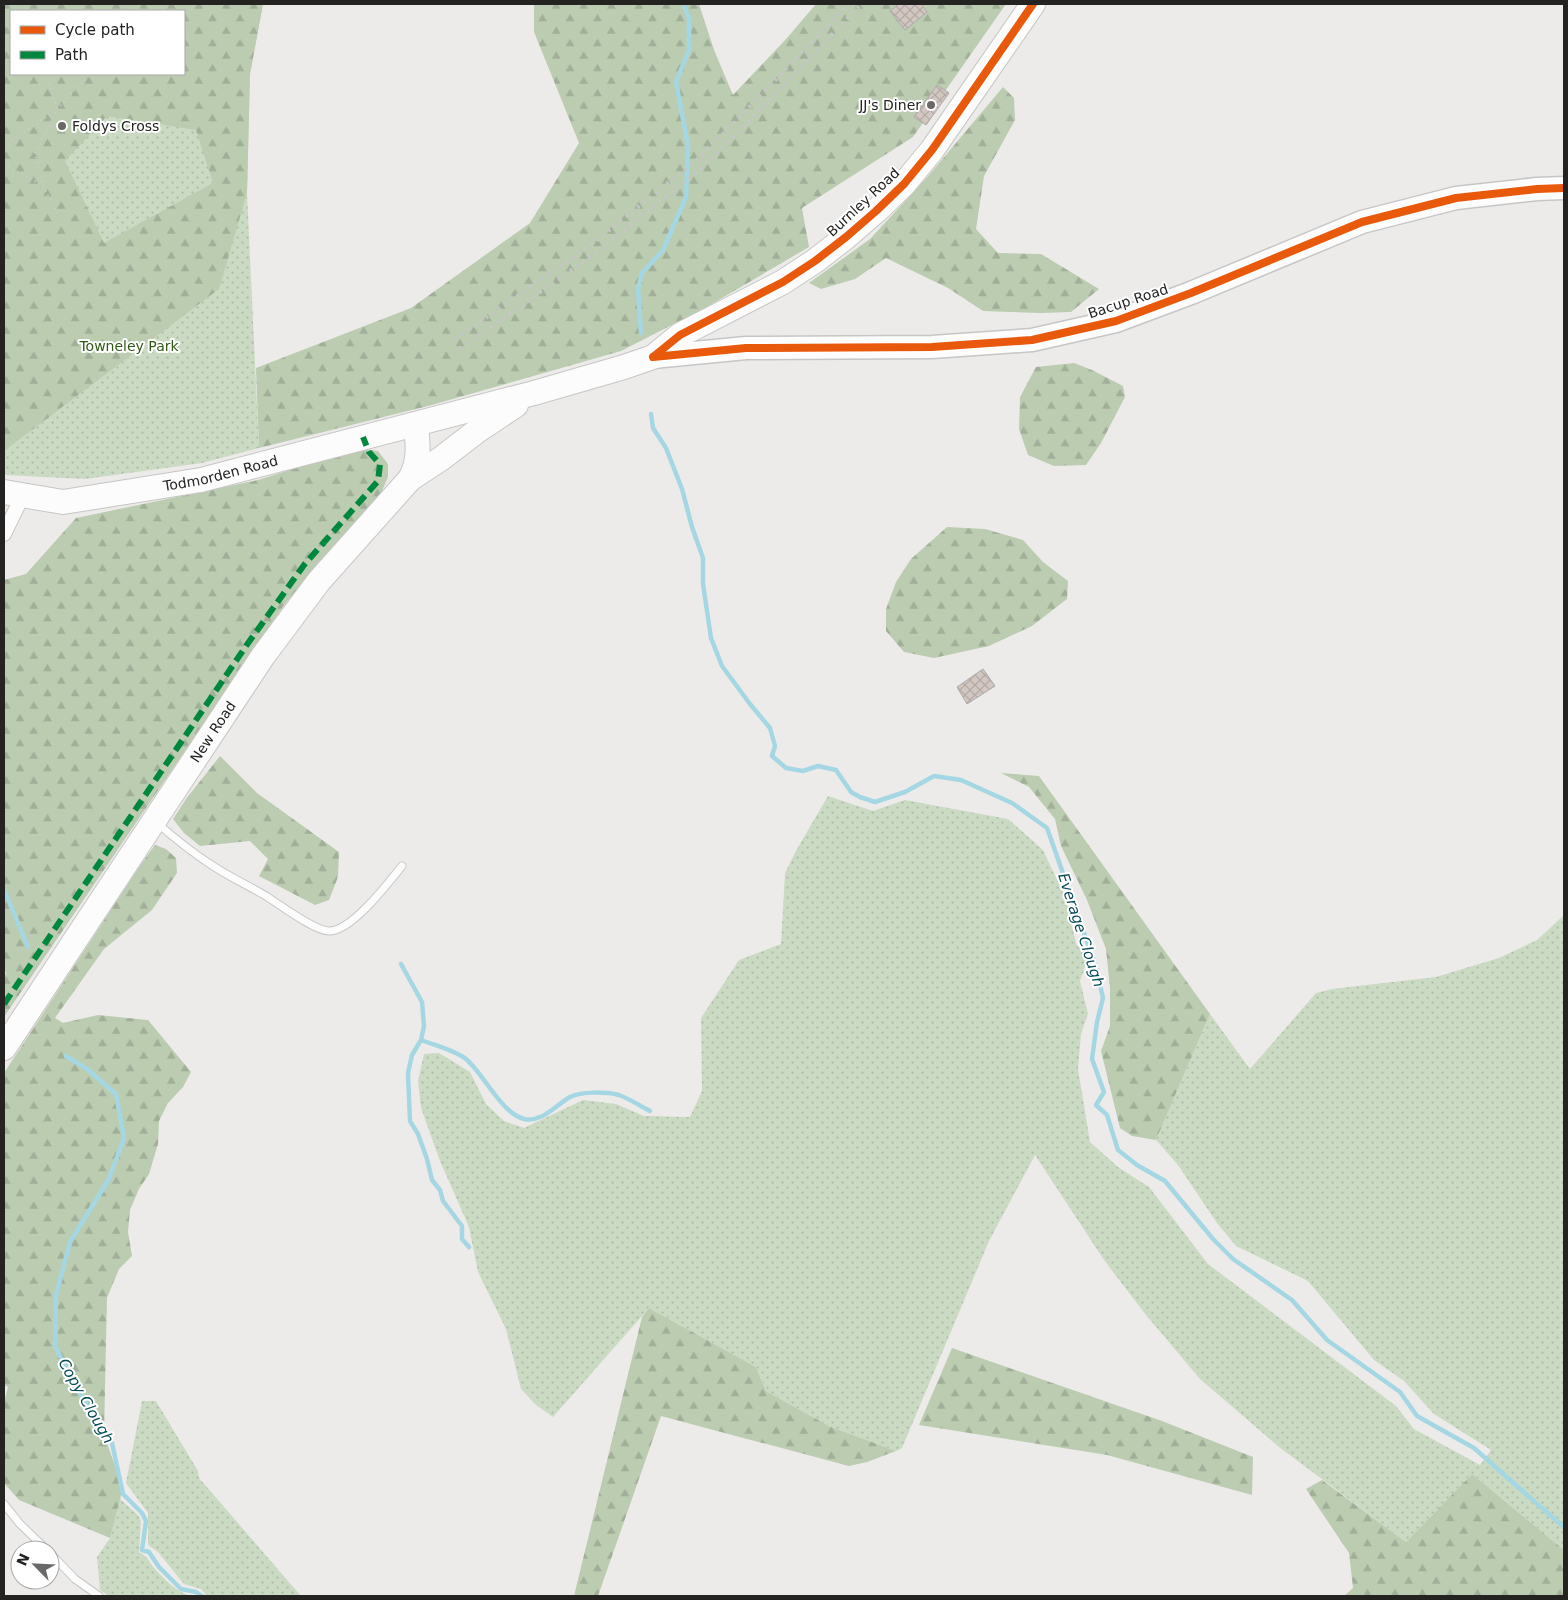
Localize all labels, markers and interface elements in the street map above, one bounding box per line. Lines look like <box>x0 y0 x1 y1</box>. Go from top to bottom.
legend <box>10 10 185 75</box>
text: Cycle path <box>55 21 135 39</box>
text: Path <box>55 46 88 64</box>
place label: JJ's Diner <box>858 97 921 113</box>
marker: JJ's Diner <box>925 99 937 111</box>
place label: Foldys Cross <box>72 118 159 134</box>
marker: Foldys Cross <box>56 120 68 132</box>
street label: Burnley Road <box>823 164 903 240</box>
street label: Bacup Road <box>1086 281 1170 321</box>
park label: Towneley Park <box>78 338 179 354</box>
street label: Todmorden Road <box>161 452 280 494</box>
street label: New Road <box>187 698 239 765</box>
water label: Everage Clough <box>1054 871 1108 989</box>
water label: Copy Clough <box>54 1355 118 1447</box>
north arrow <box>10 1540 60 1590</box>
text: N <box>13 1551 33 1568</box>

